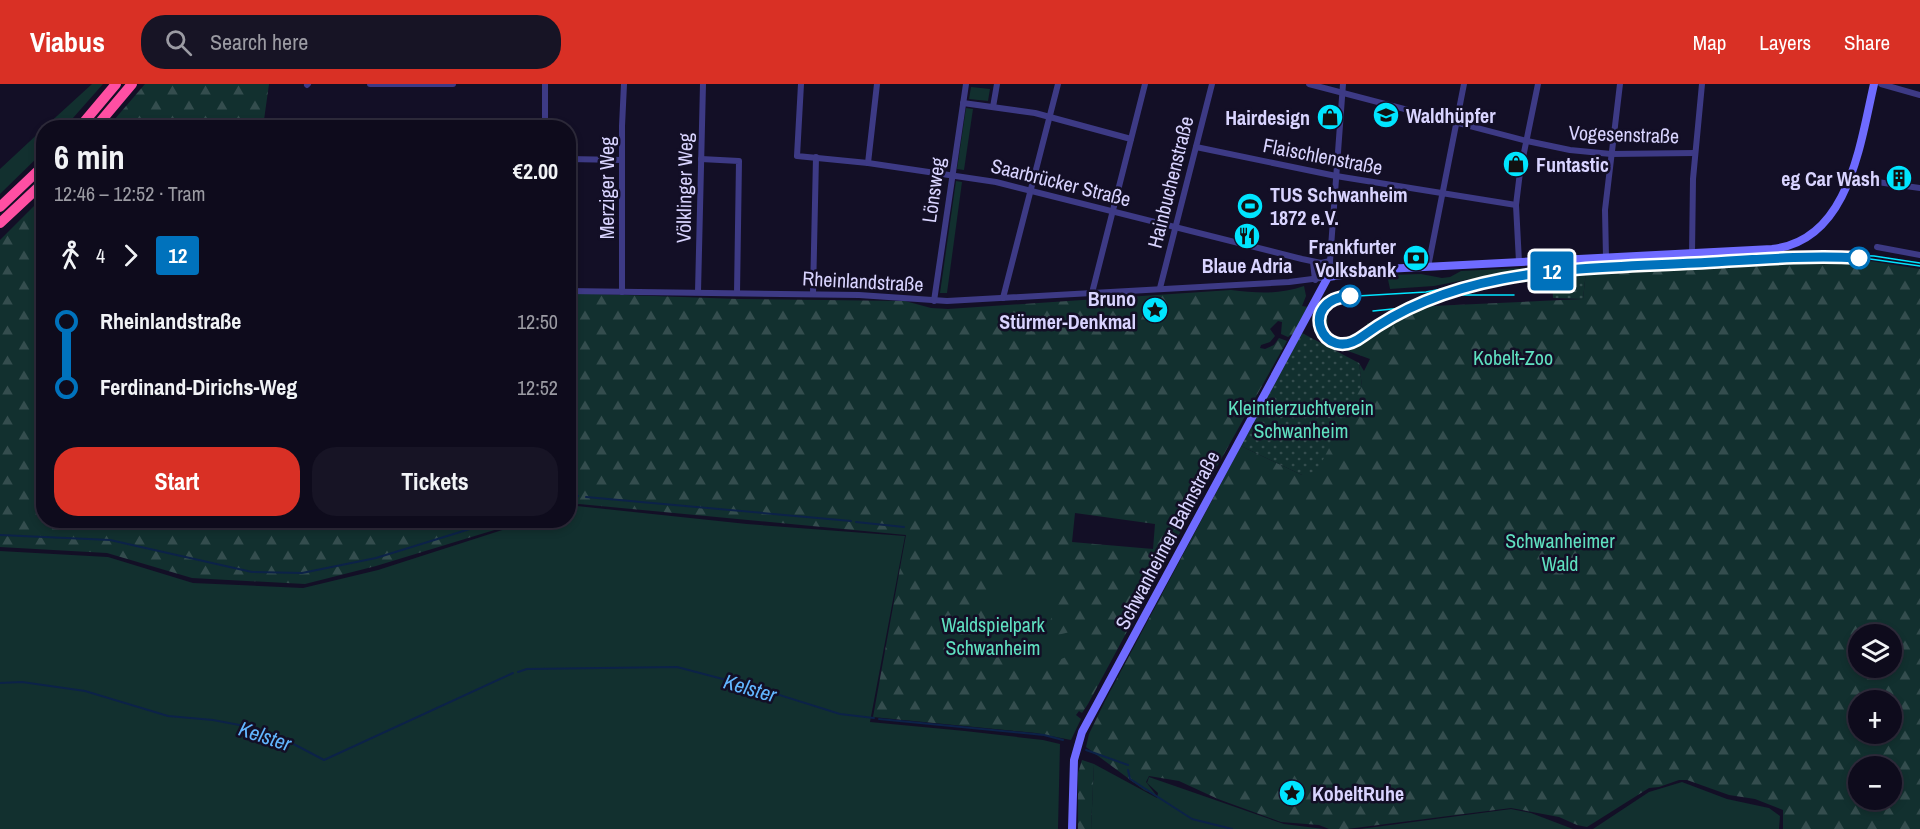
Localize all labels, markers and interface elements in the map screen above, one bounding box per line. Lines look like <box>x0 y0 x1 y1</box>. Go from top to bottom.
search box <box>141 15 561 69</box>
text: Viabus <box>30 23 105 61</box>
icon: search <box>162 26 195 59</box>
text: Search here <box>210 27 308 57</box>
text: Map <box>1693 28 1726 57</box>
text: Layers <box>1759 28 1811 57</box>
text: Share <box>1844 28 1890 57</box>
school or university icon: Waldhüpfer <box>1371 100 1401 130</box>
shop icon: Hairdesign <box>1315 102 1345 132</box>
place label: Waldhüpfer <box>1406 102 1496 129</box>
place label: Hairdesign <box>1225 104 1310 131</box>
street label: Hainbuchenstraße <box>1141 113 1199 251</box>
street label: Vogesenstraße <box>1568 119 1680 149</box>
street label: Flaischlenstraße <box>1261 131 1385 181</box>
street label: Völklinger Weg <box>670 133 698 243</box>
text: 6 min <box>54 135 125 179</box>
street label: Merziger Weg <box>593 137 620 239</box>
shop icon: Funtastic <box>1501 149 1531 179</box>
place label: Funtastic <box>1536 151 1609 178</box>
street label: Saarbrücker Straße <box>988 152 1134 212</box>
text: €2.00 <box>513 156 558 186</box>
street label: Lönsweg <box>915 156 951 224</box>
building icon: eg Car Wash <box>1884 163 1914 193</box>
place label: eg Car Wash <box>1781 165 1880 192</box>
text: 12:46 – 12:52 · Tram <box>54 180 205 207</box>
place label: TUS Schwanheim 1872 e.V. <box>1270 181 1408 231</box>
sports icon: TUS Schwanheim 1872 e.V. <box>1235 191 1265 221</box>
restaurant icon: Blaue Adria <box>1232 221 1262 251</box>
place label: Frankfurter Volksbank <box>1309 233 1397 283</box>
icon: walk <box>54 239 87 272</box>
icon: forward <box>114 239 147 272</box>
text: 12 <box>168 241 187 270</box>
text: 4 <box>96 242 105 269</box>
bank icon: Frankfurter Volksbank <box>1401 243 1431 273</box>
unlabelled marker <box>1848 247 1870 269</box>
place label: Blaue Adria <box>1202 252 1292 279</box>
line badge: 12 <box>1525 252 1579 291</box>
text: 12 <box>1542 257 1562 286</box>
street label: Rheinlandstraße <box>802 264 924 298</box>
place label: Bruno Stürmer-Denkmal <box>999 285 1136 335</box>
unlabelled marker <box>1339 285 1361 307</box>
place icon: Bruno Stürmer-Denkmal <box>1140 295 1170 325</box>
text: Rheinlandstraße <box>100 306 241 336</box>
text: 12:50 <box>517 308 558 335</box>
park label: Kobelt-Zoo <box>1473 344 1553 371</box>
text: Ferdinand-Dirichs-Weg <box>100 372 297 402</box>
text: 12:52 <box>517 374 558 401</box>
park label: Kleintierzuchtverein Schwanheim <box>1228 394 1374 444</box>
street label: Schwanheimer Bahnstraße <box>1108 446 1226 634</box>
button: Start <box>54 447 300 516</box>
button: Tickets <box>312 447 558 516</box>
park label: Schwanheimer Wald <box>1505 527 1615 577</box>
park label: Waldspielpark Schwanheim <box>941 611 1045 661</box>
map controls <box>1848 624 1902 810</box>
button: layers <box>1848 624 1902 678</box>
water label: Kelster <box>720 667 781 710</box>
button: + <box>1848 690 1902 744</box>
water label: Kelster <box>235 714 296 758</box>
button: − <box>1848 756 1902 810</box>
place icon: KobeltRuhe <box>1277 778 1307 808</box>
place label: KobeltRuhe <box>1312 780 1404 807</box>

